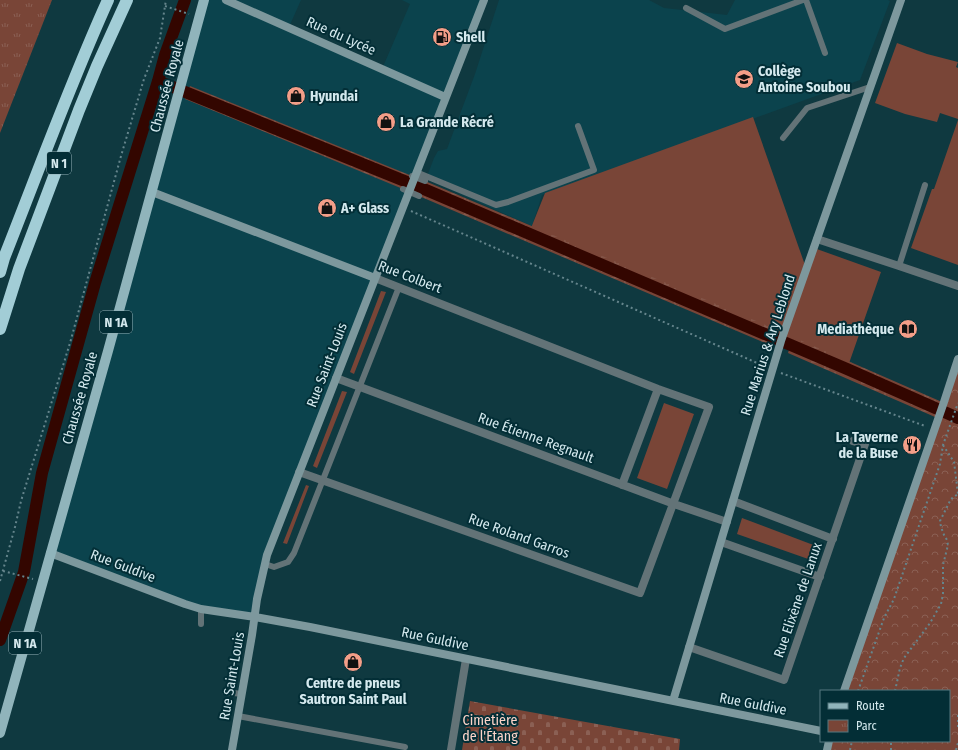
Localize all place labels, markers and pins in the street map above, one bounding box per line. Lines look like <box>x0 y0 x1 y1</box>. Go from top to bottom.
fuel station icon: Shell <box>431 26 453 48</box>
place label: Shell <box>456 29 486 46</box>
place label: Collège Antoine Soubou <box>757 63 850 96</box>
school or university icon: Collège Antoine Soubou <box>733 68 755 90</box>
shop icon: Hyundai <box>285 85 307 107</box>
place label: Hyundai <box>310 88 358 105</box>
shop icon: La Grande Récré <box>375 111 397 133</box>
place label: La Grande Récré <box>400 114 494 131</box>
shop icon: A+ Glass <box>316 197 338 219</box>
place label: A+ Glass <box>340 200 389 217</box>
library icon: Mediathèque <box>897 318 919 340</box>
place label: Mediathèque <box>817 321 894 338</box>
place label: La Taverne de la Buse <box>836 429 898 462</box>
restaurant icon: La Taverne de la Buse <box>901 434 923 456</box>
shop icon: Centre de pneus Sautron Saint Paul <box>342 651 364 673</box>
place label: Centre de pneus Sautron Saint Paul <box>300 675 407 708</box>

